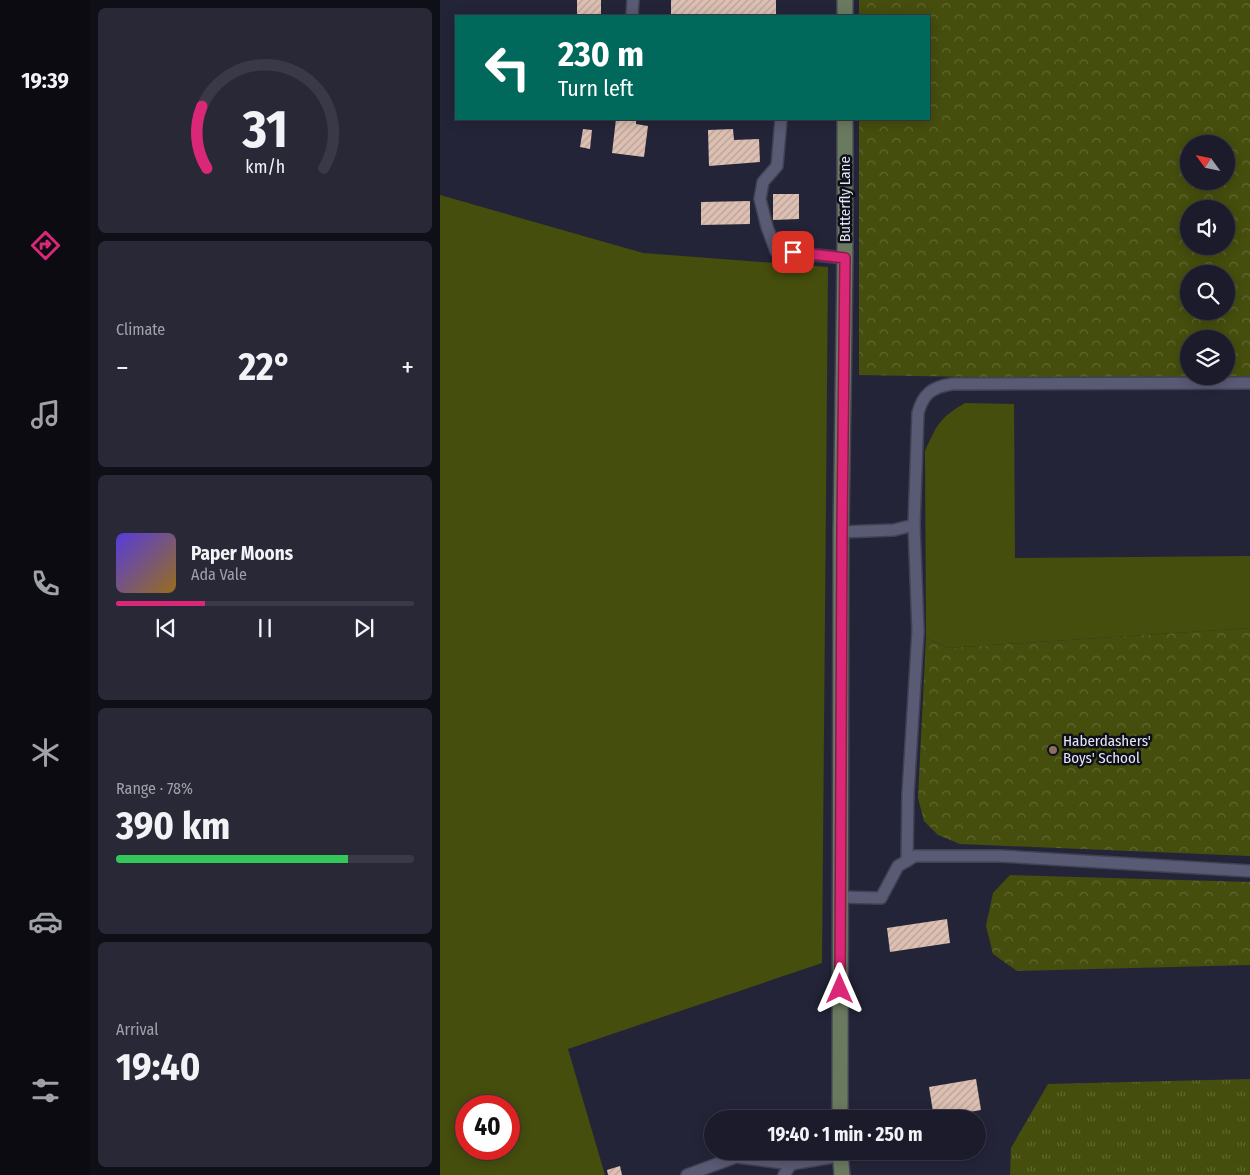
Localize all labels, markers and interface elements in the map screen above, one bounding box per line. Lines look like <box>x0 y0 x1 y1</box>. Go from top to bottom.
text: 230 m <box>558 33 644 75</box>
icon: left <box>475 35 540 100</box>
text: 19:39 <box>21 67 69 94</box>
text: Turn left <box>558 75 634 102</box>
text: 31 <box>241 98 288 161</box>
north arrow <box>1180 135 1235 190</box>
map controls <box>1180 135 1235 385</box>
text: km/h <box>245 156 285 178</box>
street label: Butterfly Lane <box>836 156 854 242</box>
button: sound <box>1180 200 1235 255</box>
icon: directions <box>28 228 63 263</box>
pin <box>772 231 814 273</box>
icon: arrive <box>779 238 807 266</box>
button: search <box>1180 265 1235 320</box>
text: Climate <box>116 320 165 339</box>
button: layers <box>1180 330 1235 385</box>
text: 22° <box>238 344 291 390</box>
text: − <box>116 351 129 384</box>
text: + <box>401 351 414 384</box>
icon: music <box>28 397 63 432</box>
text: Paper Moons <box>191 542 293 565</box>
text: Ada Vale <box>191 565 247 584</box>
icon: phone <box>28 566 63 601</box>
icon: previous <box>152 614 180 642</box>
icon: pause <box>251 614 279 642</box>
icon: next <box>350 614 378 642</box>
place label: Haberdashers' Boys' School <box>1063 732 1151 767</box>
icon: climate <box>28 735 63 770</box>
marker: Haberdashers' Boys' School <box>1047 744 1059 756</box>
text: Range · 78% <box>116 779 193 798</box>
text: 390 km <box>116 803 230 849</box>
icon: car <box>28 904 63 939</box>
position arrow <box>813 962 865 1014</box>
text: Arrival <box>116 1020 158 1039</box>
text: 19:40 <box>116 1044 201 1090</box>
icon: filters <box>28 1073 63 1108</box>
speed limit sign: 40 <box>455 1095 520 1160</box>
text: 19:40 · 1 min · 250 m <box>767 1123 923 1146</box>

